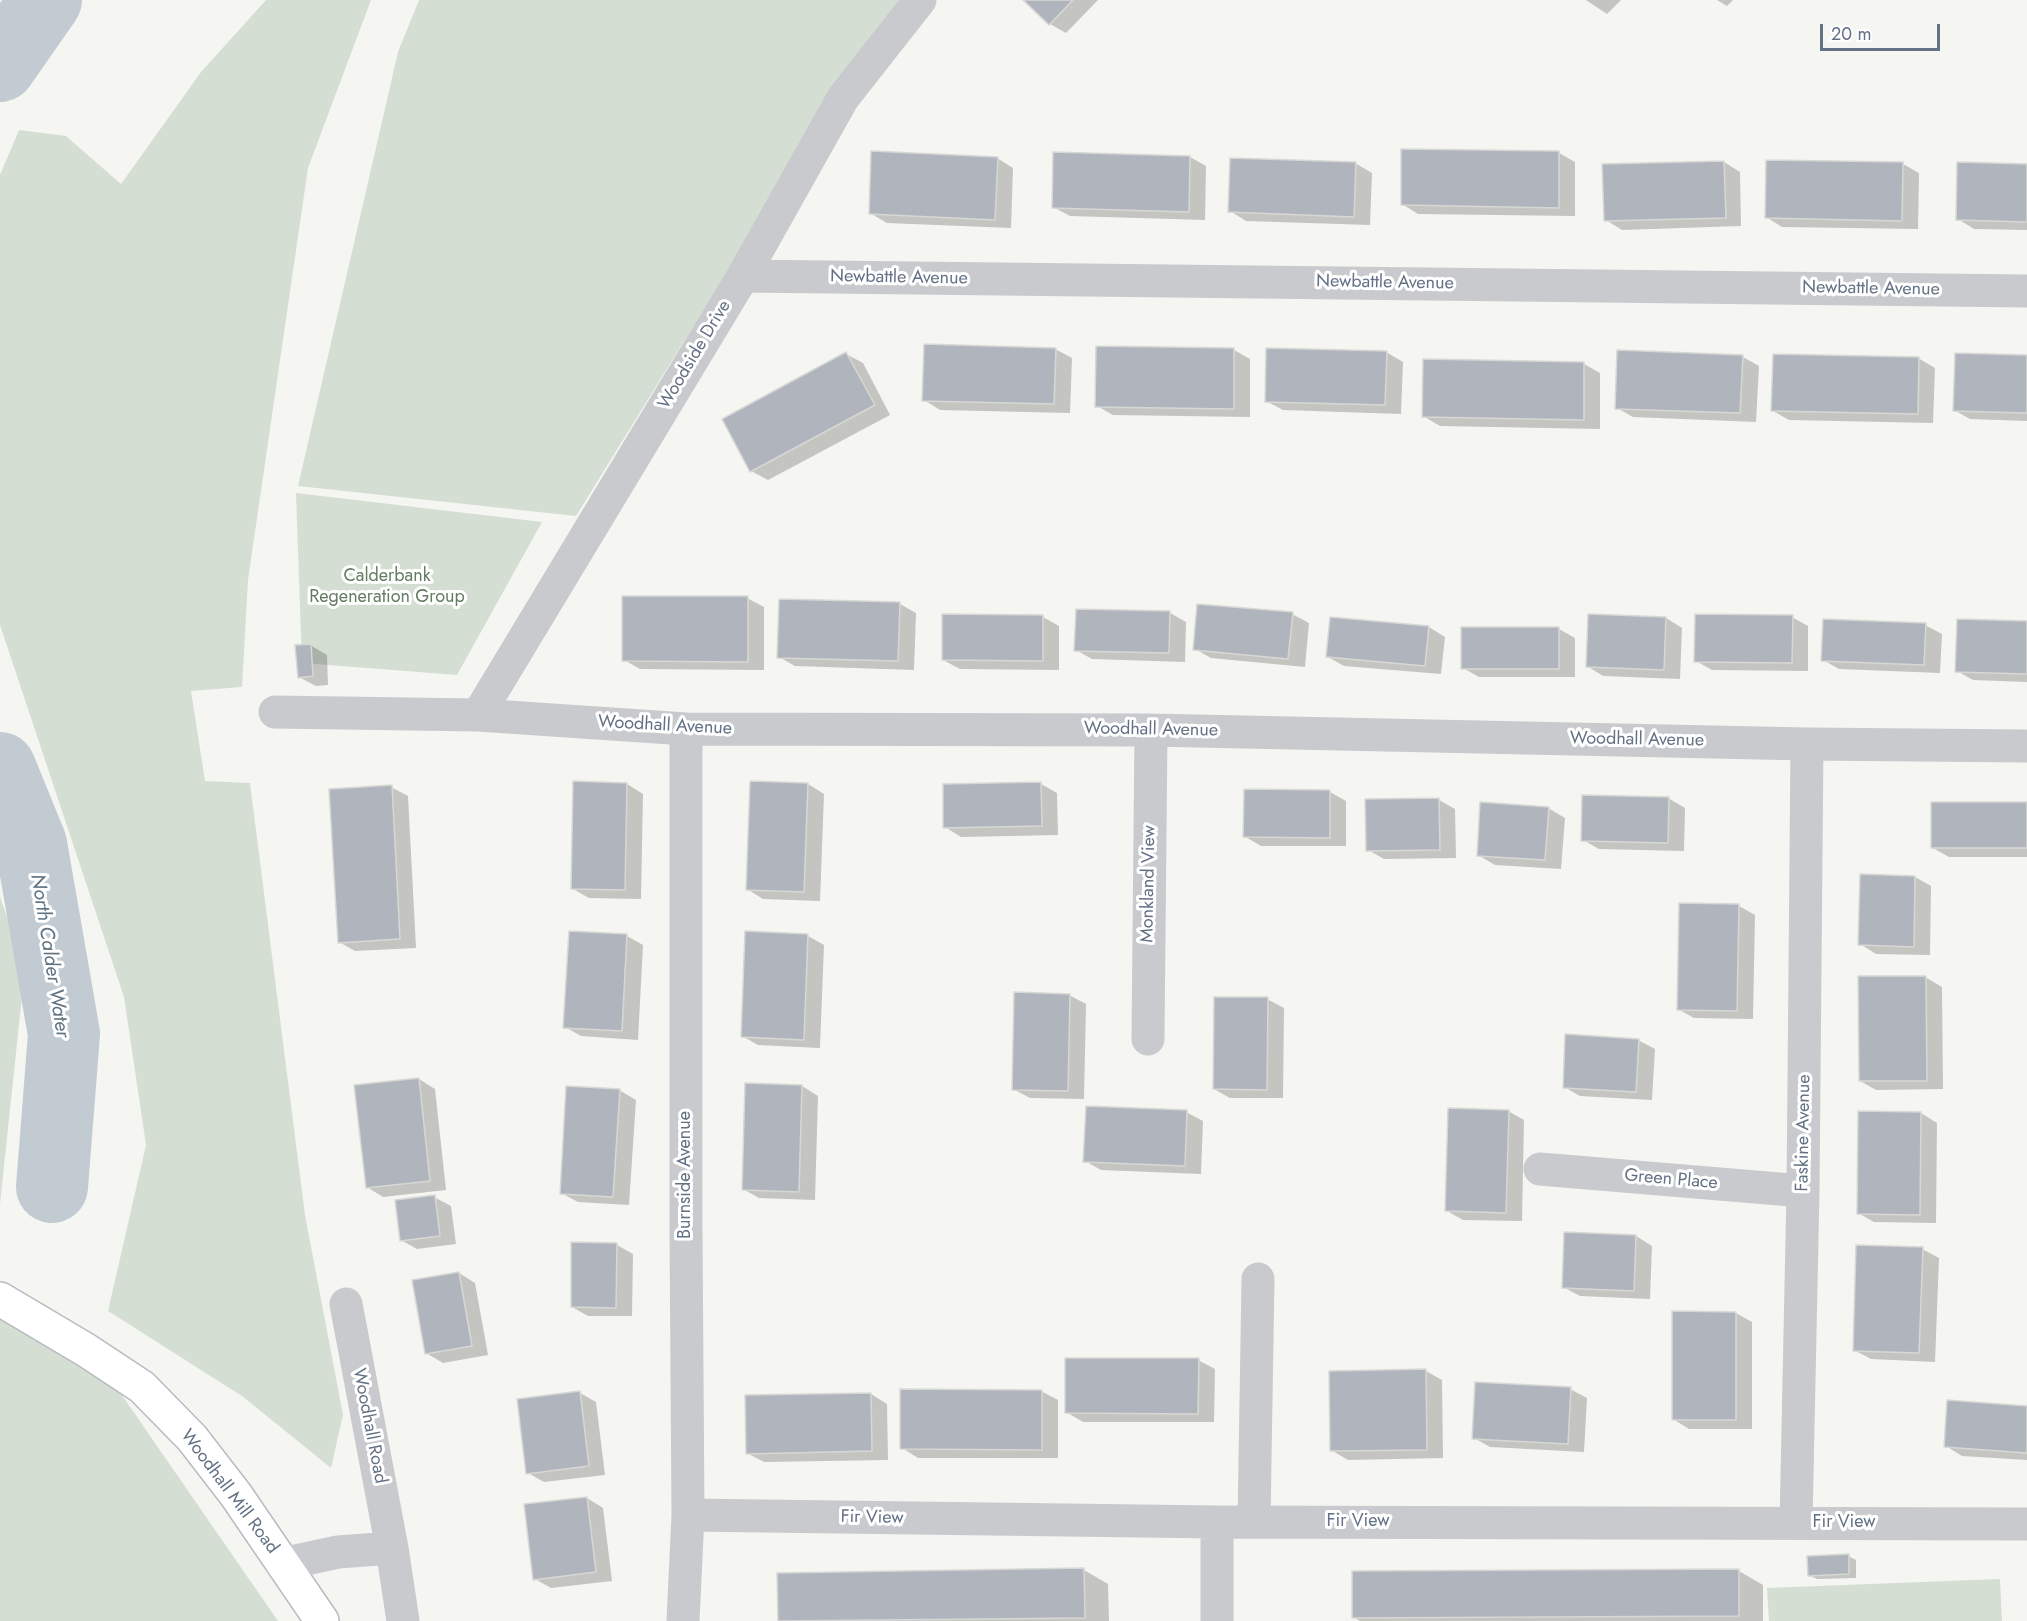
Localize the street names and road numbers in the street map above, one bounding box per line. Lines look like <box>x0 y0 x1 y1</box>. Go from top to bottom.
street label: Newbattle Avenue <box>830 266 968 290</box>
street label: Newbattle Avenue <box>1316 271 1454 295</box>
street label: Newbattle Avenue <box>1802 277 1940 301</box>
street label: Woodside Drive <box>654 297 736 413</box>
street label: Woodhall Avenue <box>597 712 733 740</box>
street label: Woodhall Avenue <box>1084 718 1218 742</box>
street label: Woodhall Avenue <box>1570 728 1704 752</box>
street label: Monkland View <box>1137 825 1161 943</box>
street label: Faskine Avenue <box>1792 1074 1816 1192</box>
street label: Burnside Avenue <box>675 1111 697 1239</box>
street label: Green Place <box>1623 1165 1719 1195</box>
street label: Woodhall Road <box>347 1367 391 1485</box>
street label: Woodhall Mill Road <box>175 1426 283 1558</box>
street label: Fir View <box>840 1507 904 1529</box>
street label: Fir View <box>1326 1511 1390 1533</box>
street label: Fir View <box>1812 1512 1876 1534</box>

